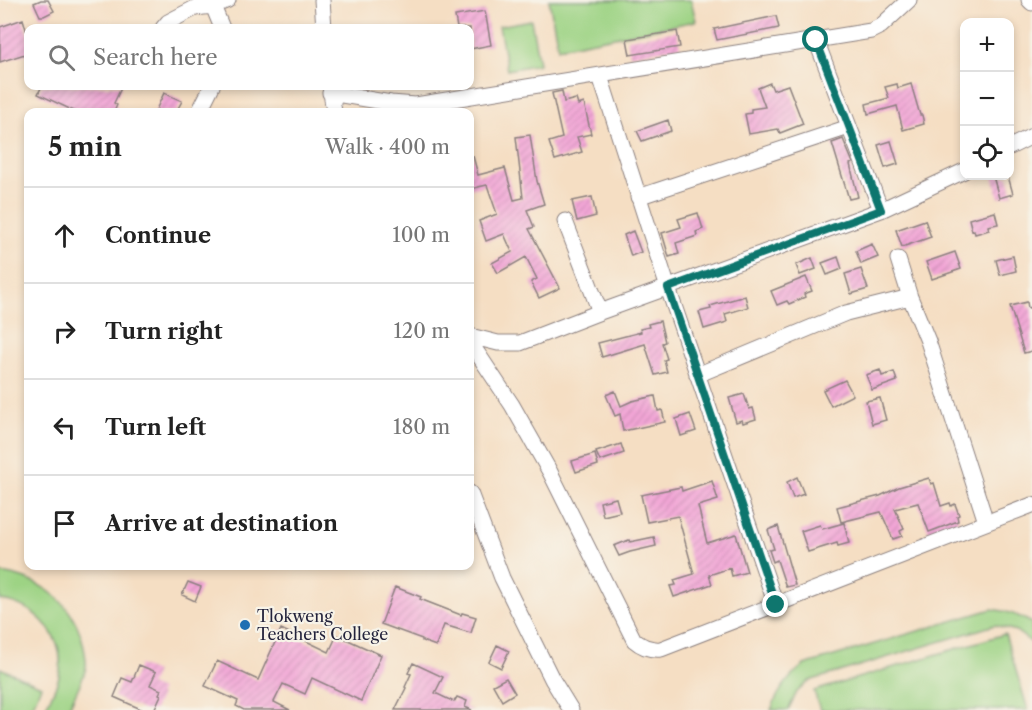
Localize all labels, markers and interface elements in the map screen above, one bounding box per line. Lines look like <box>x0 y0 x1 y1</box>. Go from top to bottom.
map controls <box>960 18 1014 180</box>
button: + <box>960 18 1014 72</box>
search box <box>24 24 474 90</box>
route start <box>802 26 828 52</box>
icon: search <box>45 41 78 74</box>
text: Search here <box>93 44 218 71</box>
button: − <box>960 72 1014 126</box>
button: locate <box>960 126 1014 180</box>
text: 5 min <box>48 131 122 163</box>
text: Walk · 400 m <box>325 135 450 159</box>
icon: ahead <box>48 219 81 252</box>
text: Continue <box>105 222 211 249</box>
text: 100 m <box>392 223 450 247</box>
icon: right <box>48 315 81 348</box>
text: Turn right <box>105 318 223 345</box>
text: 120 m <box>393 319 450 343</box>
icon: left <box>48 411 81 444</box>
text: Turn left <box>105 414 206 441</box>
text: 180 m <box>393 415 450 439</box>
icon: arrive <box>48 507 81 540</box>
text: Arrive at destination <box>105 510 338 537</box>
route end <box>762 591 788 617</box>
place label: Tlokweng Teachers College <box>257 606 388 644</box>
marker: Tlokweng Teachers College <box>238 618 252 632</box>

